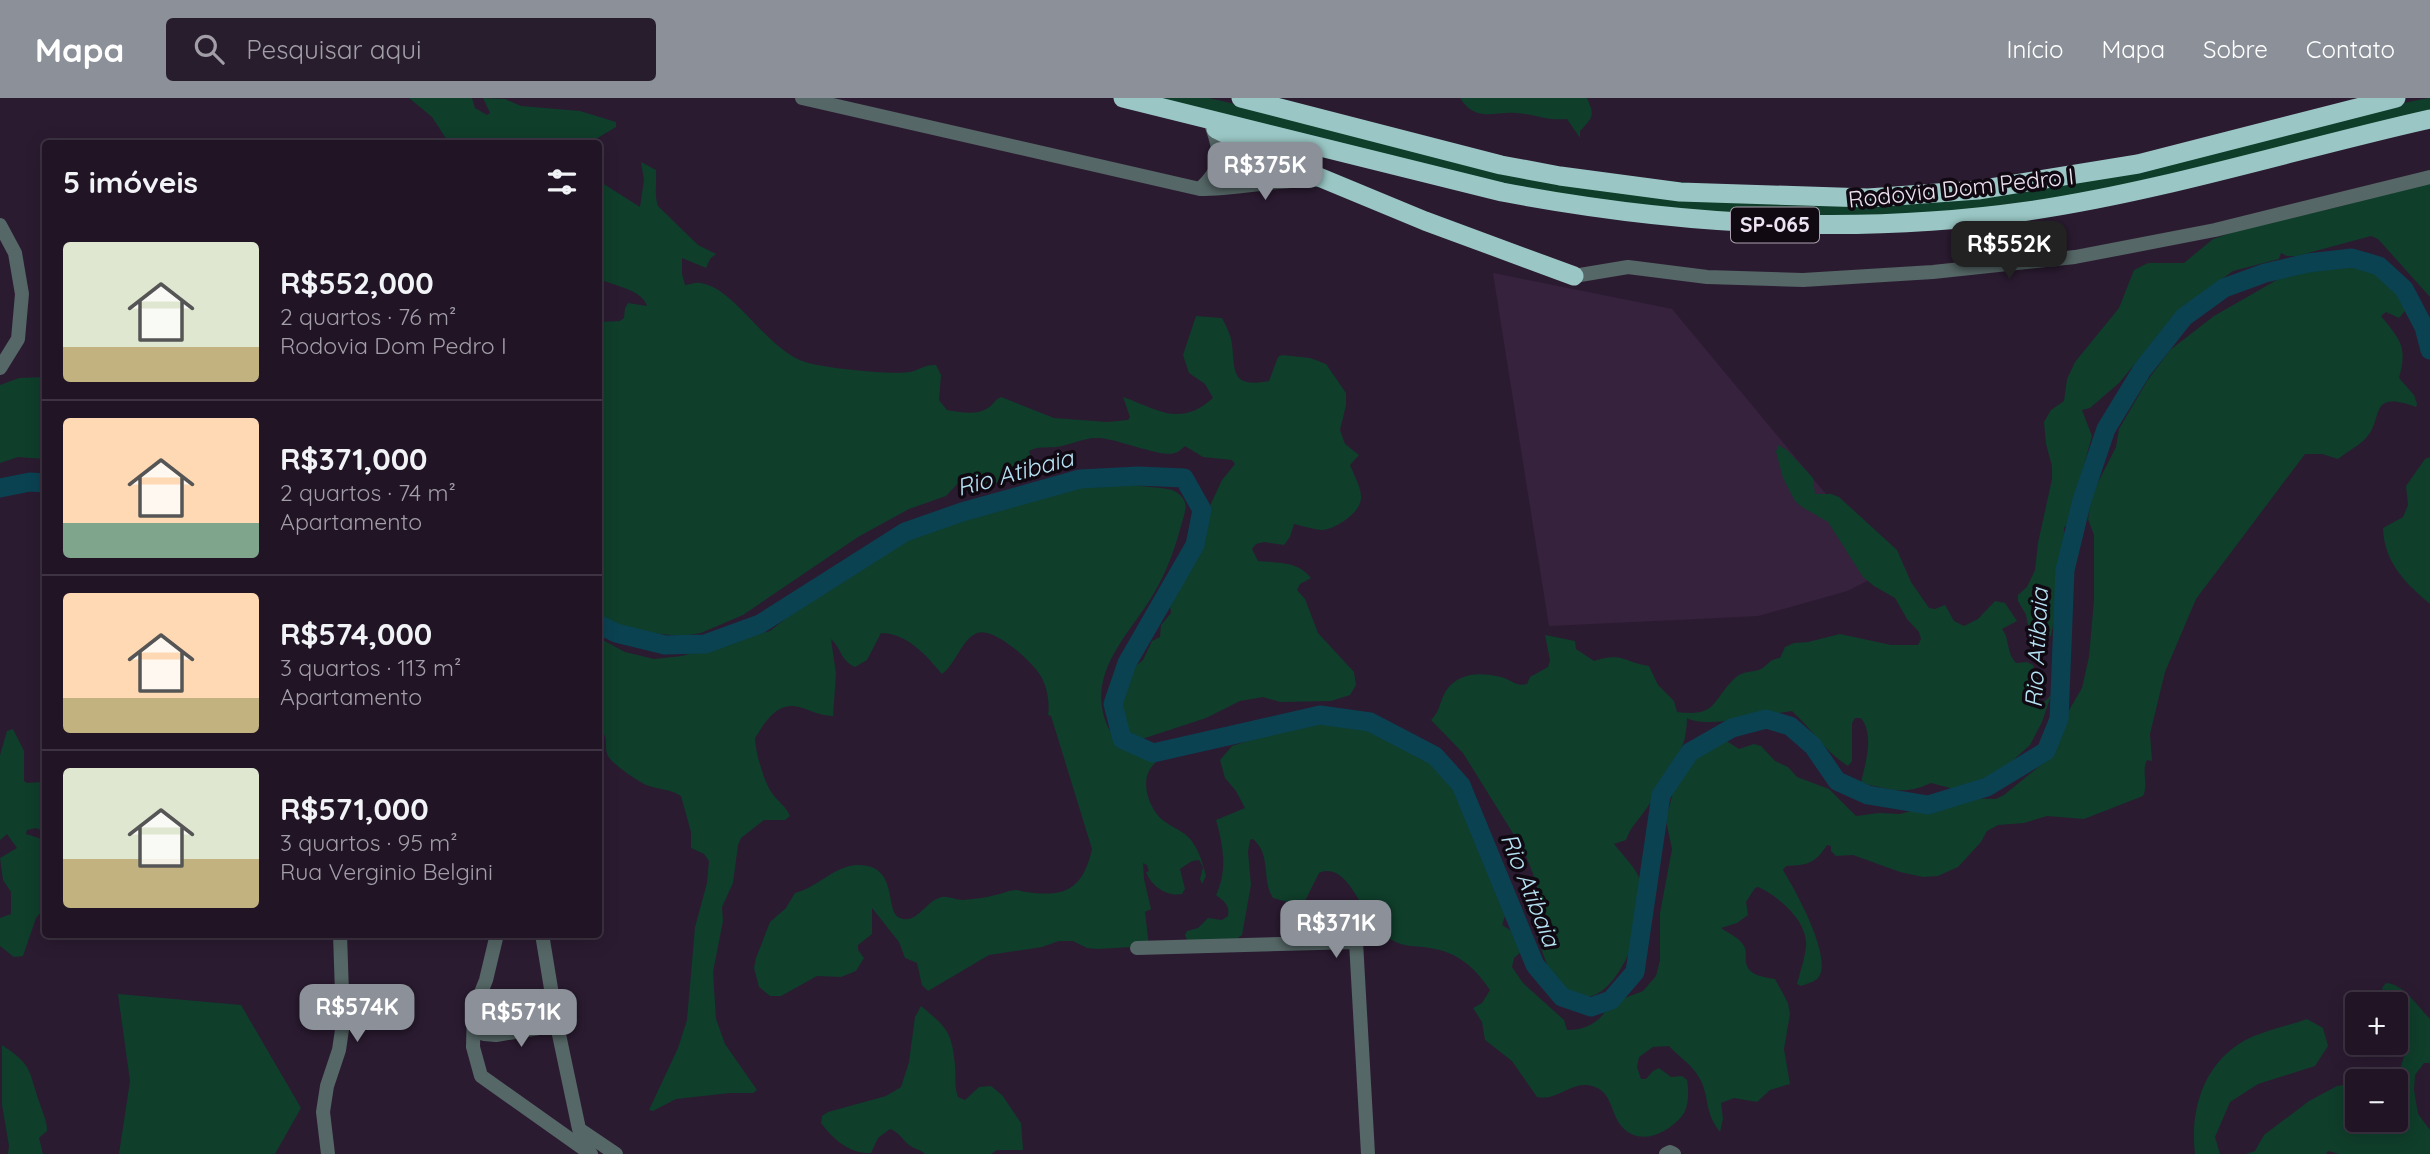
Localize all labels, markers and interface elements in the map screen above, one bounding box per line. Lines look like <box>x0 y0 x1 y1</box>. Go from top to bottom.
search box <box>166 18 656 81</box>
text: Mapa <box>35 29 124 70</box>
icon: search <box>190 30 228 68</box>
text: Pesquisar aqui <box>246 33 422 66</box>
text: Início <box>2006 34 2063 64</box>
text: Mapa <box>2101 34 2165 64</box>
text: Sobre <box>2203 34 2268 64</box>
text: Contato <box>2306 34 2395 64</box>
pin: R$375K <box>1208 142 1322 202</box>
text: R$375K <box>1224 150 1306 179</box>
street label: Rodovia Dom Pedro I <box>1847 161 2075 214</box>
text: 5 imóveis <box>63 163 198 201</box>
icon: filters <box>543 163 581 201</box>
road number: SP-065 <box>1731 208 1819 242</box>
pin: R$552K <box>1952 222 2066 281</box>
text: R$552K <box>1967 229 2051 258</box>
text: R$552,000 <box>280 264 434 302</box>
icon: home <box>119 270 203 354</box>
text: 2 quartos · 76 m² <box>280 302 456 331</box>
text: Rodovia Dom Pedro I <box>280 331 507 360</box>
text: R$371,000 <box>280 440 427 478</box>
water label: Rio Atibaia <box>953 442 1078 502</box>
icon: home <box>119 446 203 530</box>
text: 2 quartos · 74 m² <box>280 478 456 507</box>
text: Apartamento <box>280 507 422 536</box>
water label: Rio Atibaia <box>2018 586 2054 709</box>
text: R$574,000 <box>280 615 432 653</box>
icon: home <box>119 621 203 705</box>
text: 3 quartos · 113 m² <box>280 653 461 682</box>
text: Apartamento <box>280 682 422 711</box>
text: R$571,000 <box>280 790 429 828</box>
icon: home <box>119 796 203 880</box>
text: 3 quartos · 95 m² <box>280 828 457 857</box>
water label: Rio Atibaia <box>1495 829 1568 952</box>
text: Rua Verginio Belgini <box>280 857 493 886</box>
pin: R$371K <box>1279 900 1393 960</box>
text: R$371K <box>1296 908 1376 937</box>
pin: R$574K <box>300 984 414 1044</box>
pin: R$571K <box>464 990 578 1049</box>
text: R$574K <box>315 992 399 1021</box>
map controls <box>2345 992 2408 1132</box>
button: + <box>2345 992 2408 1055</box>
text: R$571K <box>481 997 561 1026</box>
button: − <box>2345 1069 2408 1132</box>

